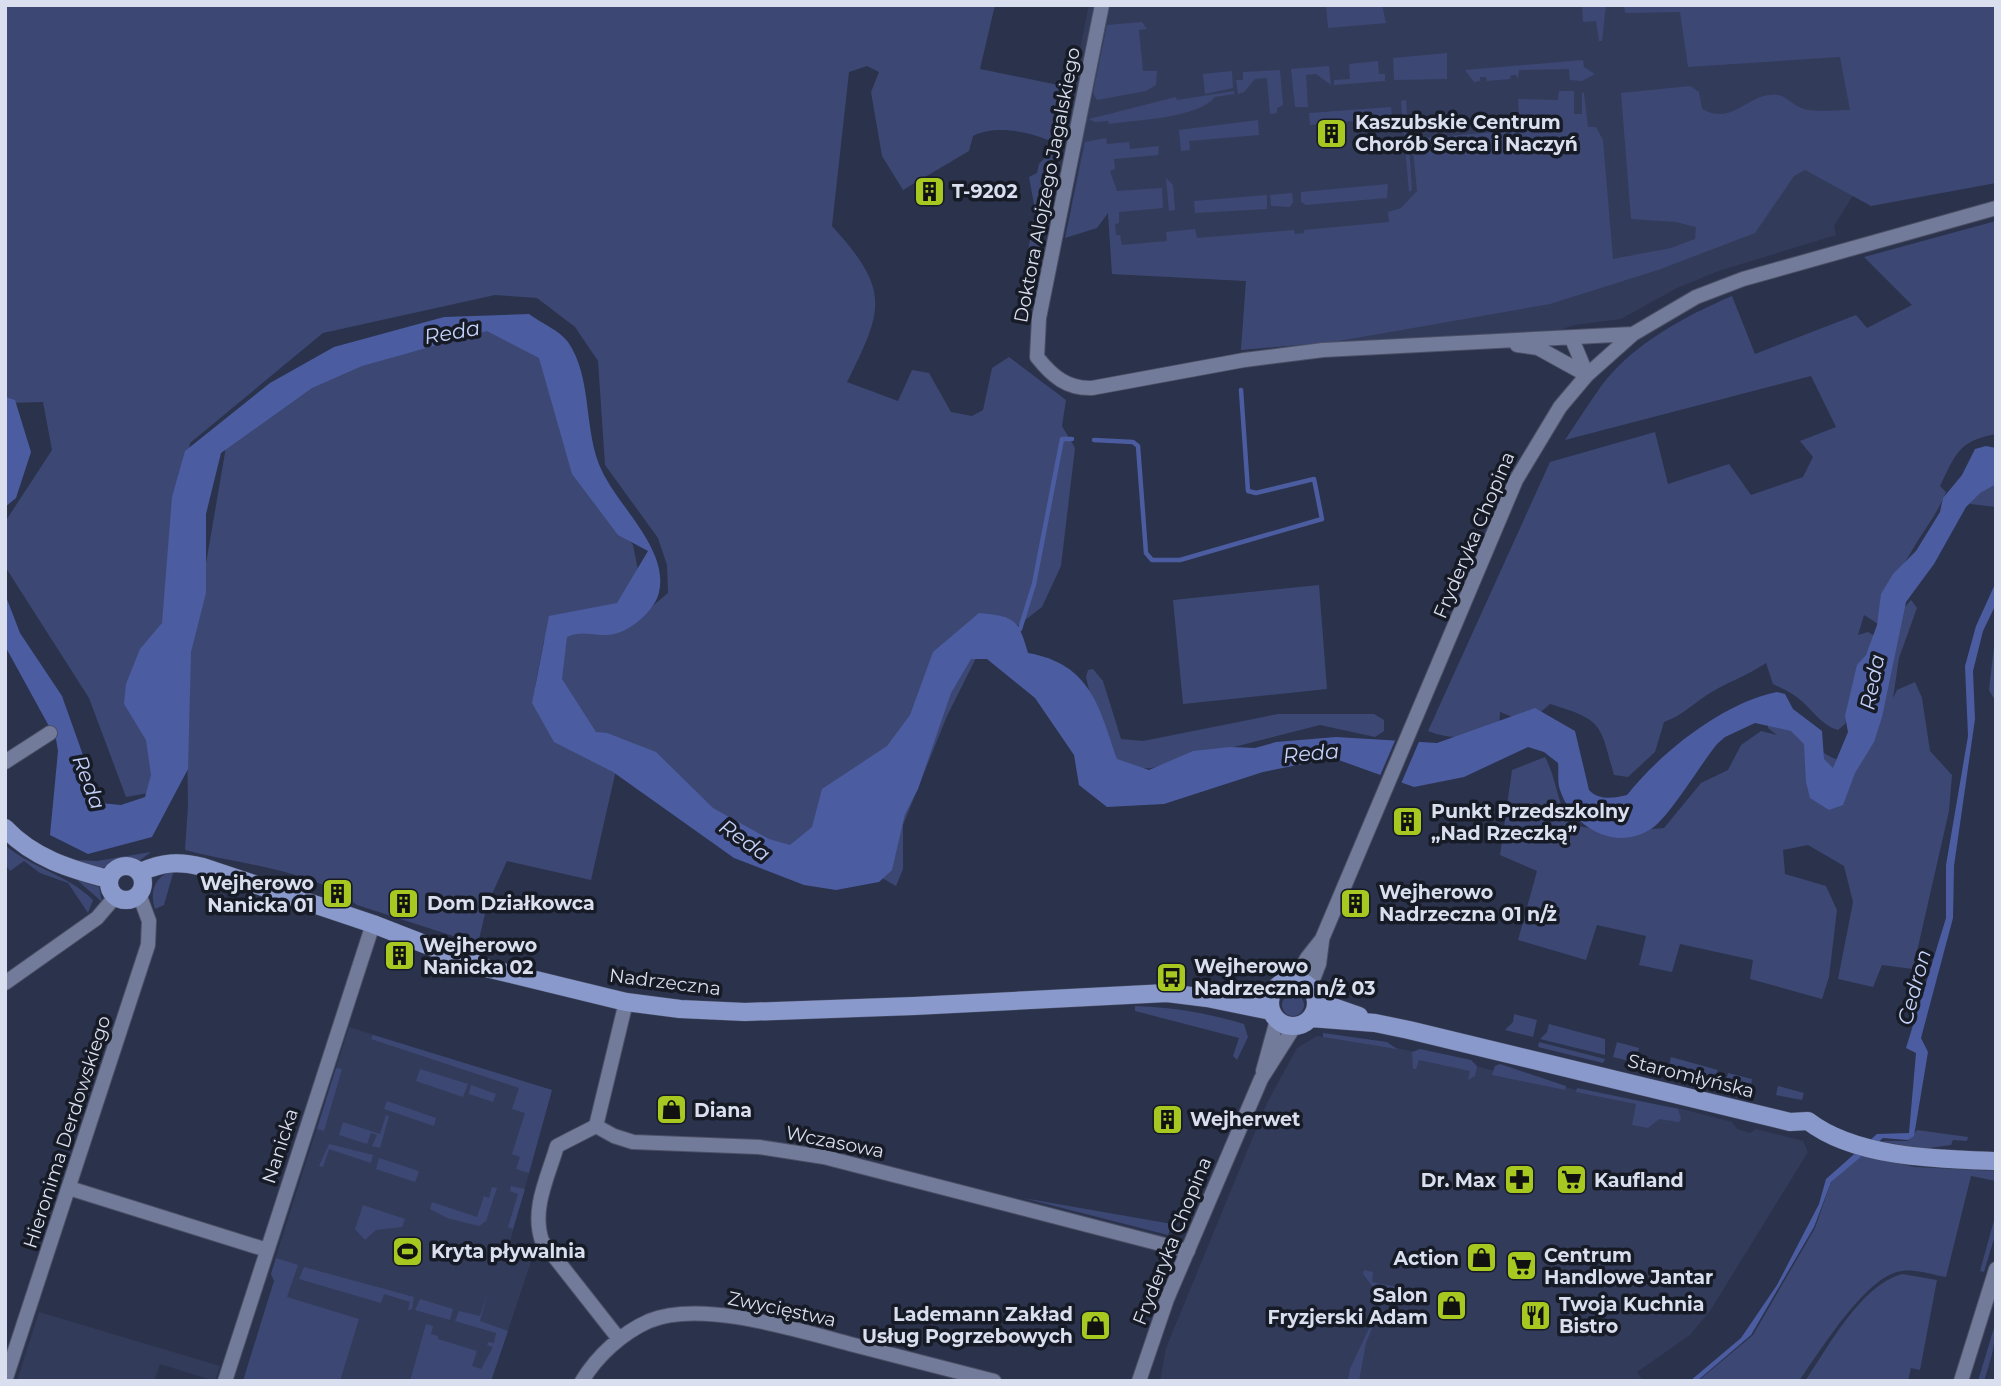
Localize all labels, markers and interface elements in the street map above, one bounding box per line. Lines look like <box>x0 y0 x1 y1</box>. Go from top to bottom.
street label: Doktora Alojzego Jagalskiego <box>1009 45 1085 325</box>
place label: Kaszubskie Centrum Chorób Serca i Naczyń <box>1355 111 1578 156</box>
building icon: Kaszubskie Centrum Chorób Serca i Naczyń <box>1315 116 1349 150</box>
building icon: T-9202 <box>912 174 946 208</box>
place label: T-9202 <box>952 180 1018 203</box>
water label: Reda <box>422 315 482 349</box>
street label: Fryderyka Chopina <box>1428 448 1520 622</box>
water label: Reda <box>1854 652 1890 712</box>
water label: Reda <box>1282 738 1340 768</box>
water label: Reda <box>67 751 111 813</box>
place label: Punkt Przedszkolny „Nad Rzeczką” <box>1431 800 1630 845</box>
building icon: Punkt Przedszkolny „Nad Rzeczką” <box>1391 805 1425 839</box>
water label: Reda <box>715 814 775 866</box>
place label: Wejherowo Nanicka 01 <box>200 872 314 917</box>
building icon: Wejherowo Nanicka 01 <box>320 877 354 911</box>
place label: Wejherowo Nadrzeczna 01 n/ż <box>1379 881 1557 926</box>
building icon: Dom Działkowca <box>387 886 421 920</box>
building icon: Wejherowo Nadrzeczna 01 n/ż <box>1339 886 1373 920</box>
place label: Dom Działkowca <box>427 892 595 915</box>
place label: Wejherowo Nanicka 02 <box>423 934 537 979</box>
building icon: Wejherowo Nanicka 02 <box>383 939 417 973</box>
water label: Cedron <box>1892 947 1936 1027</box>
place label: Wejherowo Nadrzeczna n/ż 03 <box>1194 955 1375 1000</box>
bus stop icon: Wejherowo Nadrzeczna n/ż 03 <box>1154 960 1188 994</box>
street label: Nadrzeczna <box>608 964 722 1000</box>
street label: Hieronima Derdowskiego <box>18 1013 116 1251</box>
street label: Staromłyńska <box>1625 1049 1757 1103</box>
shop icon: Diana <box>654 1093 688 1127</box>
place label: Diana <box>694 1099 752 1122</box>
building icon: Wejherwet <box>1150 1102 1184 1136</box>
street label: Nanicka <box>257 1106 303 1186</box>
place label: Wejherwet <box>1190 1108 1300 1131</box>
street label: Wczasowa <box>784 1121 886 1163</box>
street label: Fryderyka Chopina <box>1128 1154 1216 1328</box>
pharmacy icon: Dr. Max <box>1502 1163 1536 1197</box>
supermarket icon: Kaufland <box>1554 1163 1588 1197</box>
place label: Dr. Max <box>1421 1169 1497 1192</box>
place label: Kaufland <box>1594 1169 1684 1192</box>
sports icon: Kryta pływalnia <box>391 1234 425 1268</box>
place label: Kryta pływalnia <box>431 1240 586 1263</box>
shop icon: Action <box>1465 1241 1499 1275</box>
place label: Centrum Handlowe Jantar <box>1544 1244 1713 1289</box>
place label: Action <box>1393 1247 1459 1270</box>
supermarket icon: Centrum Handlowe Jantar <box>1504 1249 1538 1283</box>
place label: Salon Fryzjerski Adam <box>1267 1284 1428 1329</box>
street label: Zwycięstwa <box>726 1286 838 1332</box>
shop icon: Salon Fryzjerski Adam <box>1434 1289 1468 1323</box>
place label: Twoja Kuchnia Bistro <box>1559 1293 1705 1338</box>
restaurant icon: Twoja Kuchnia Bistro <box>1519 1298 1553 1332</box>
place label: Lademann Zakład Usług Pogrzebowych <box>862 1303 1073 1348</box>
shop icon: Lademann Zakład Usług Pogrzebowych <box>1079 1308 1113 1342</box>

